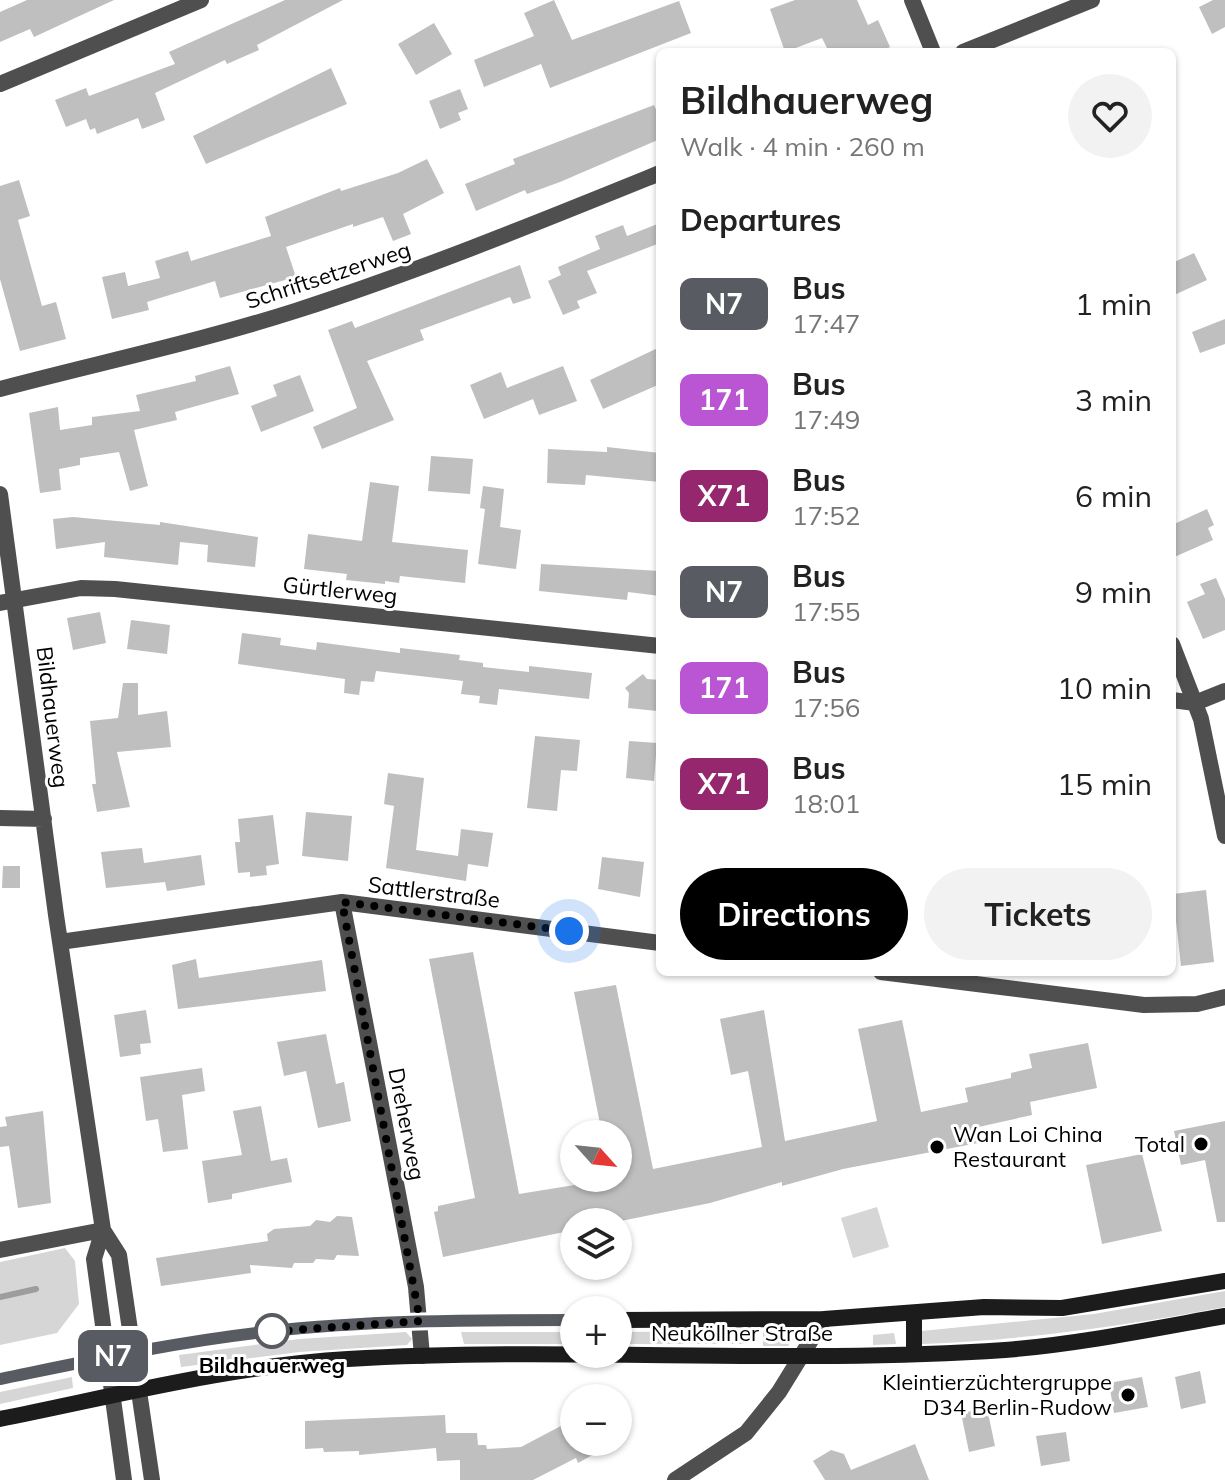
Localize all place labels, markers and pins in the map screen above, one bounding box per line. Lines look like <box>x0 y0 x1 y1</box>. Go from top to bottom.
place label: Wan Loi China Restaurant <box>953 1120 1103 1173</box>
place label: Total <box>1135 1130 1185 1158</box>
marker: Total <box>1192 1135 1210 1153</box>
marker: Wan Loi China Restaurant <box>928 1138 946 1156</box>
marker: Bildhauerweg <box>255 1314 289 1348</box>
place label: Bildhauerweg <box>199 1351 345 1379</box>
place label: Kleintierzüchtergruppe D34 Berlin-Rudow <box>882 1368 1112 1421</box>
marker: Kleintierzüchtergruppe D34 Berlin-Rudow <box>1119 1386 1137 1404</box>

